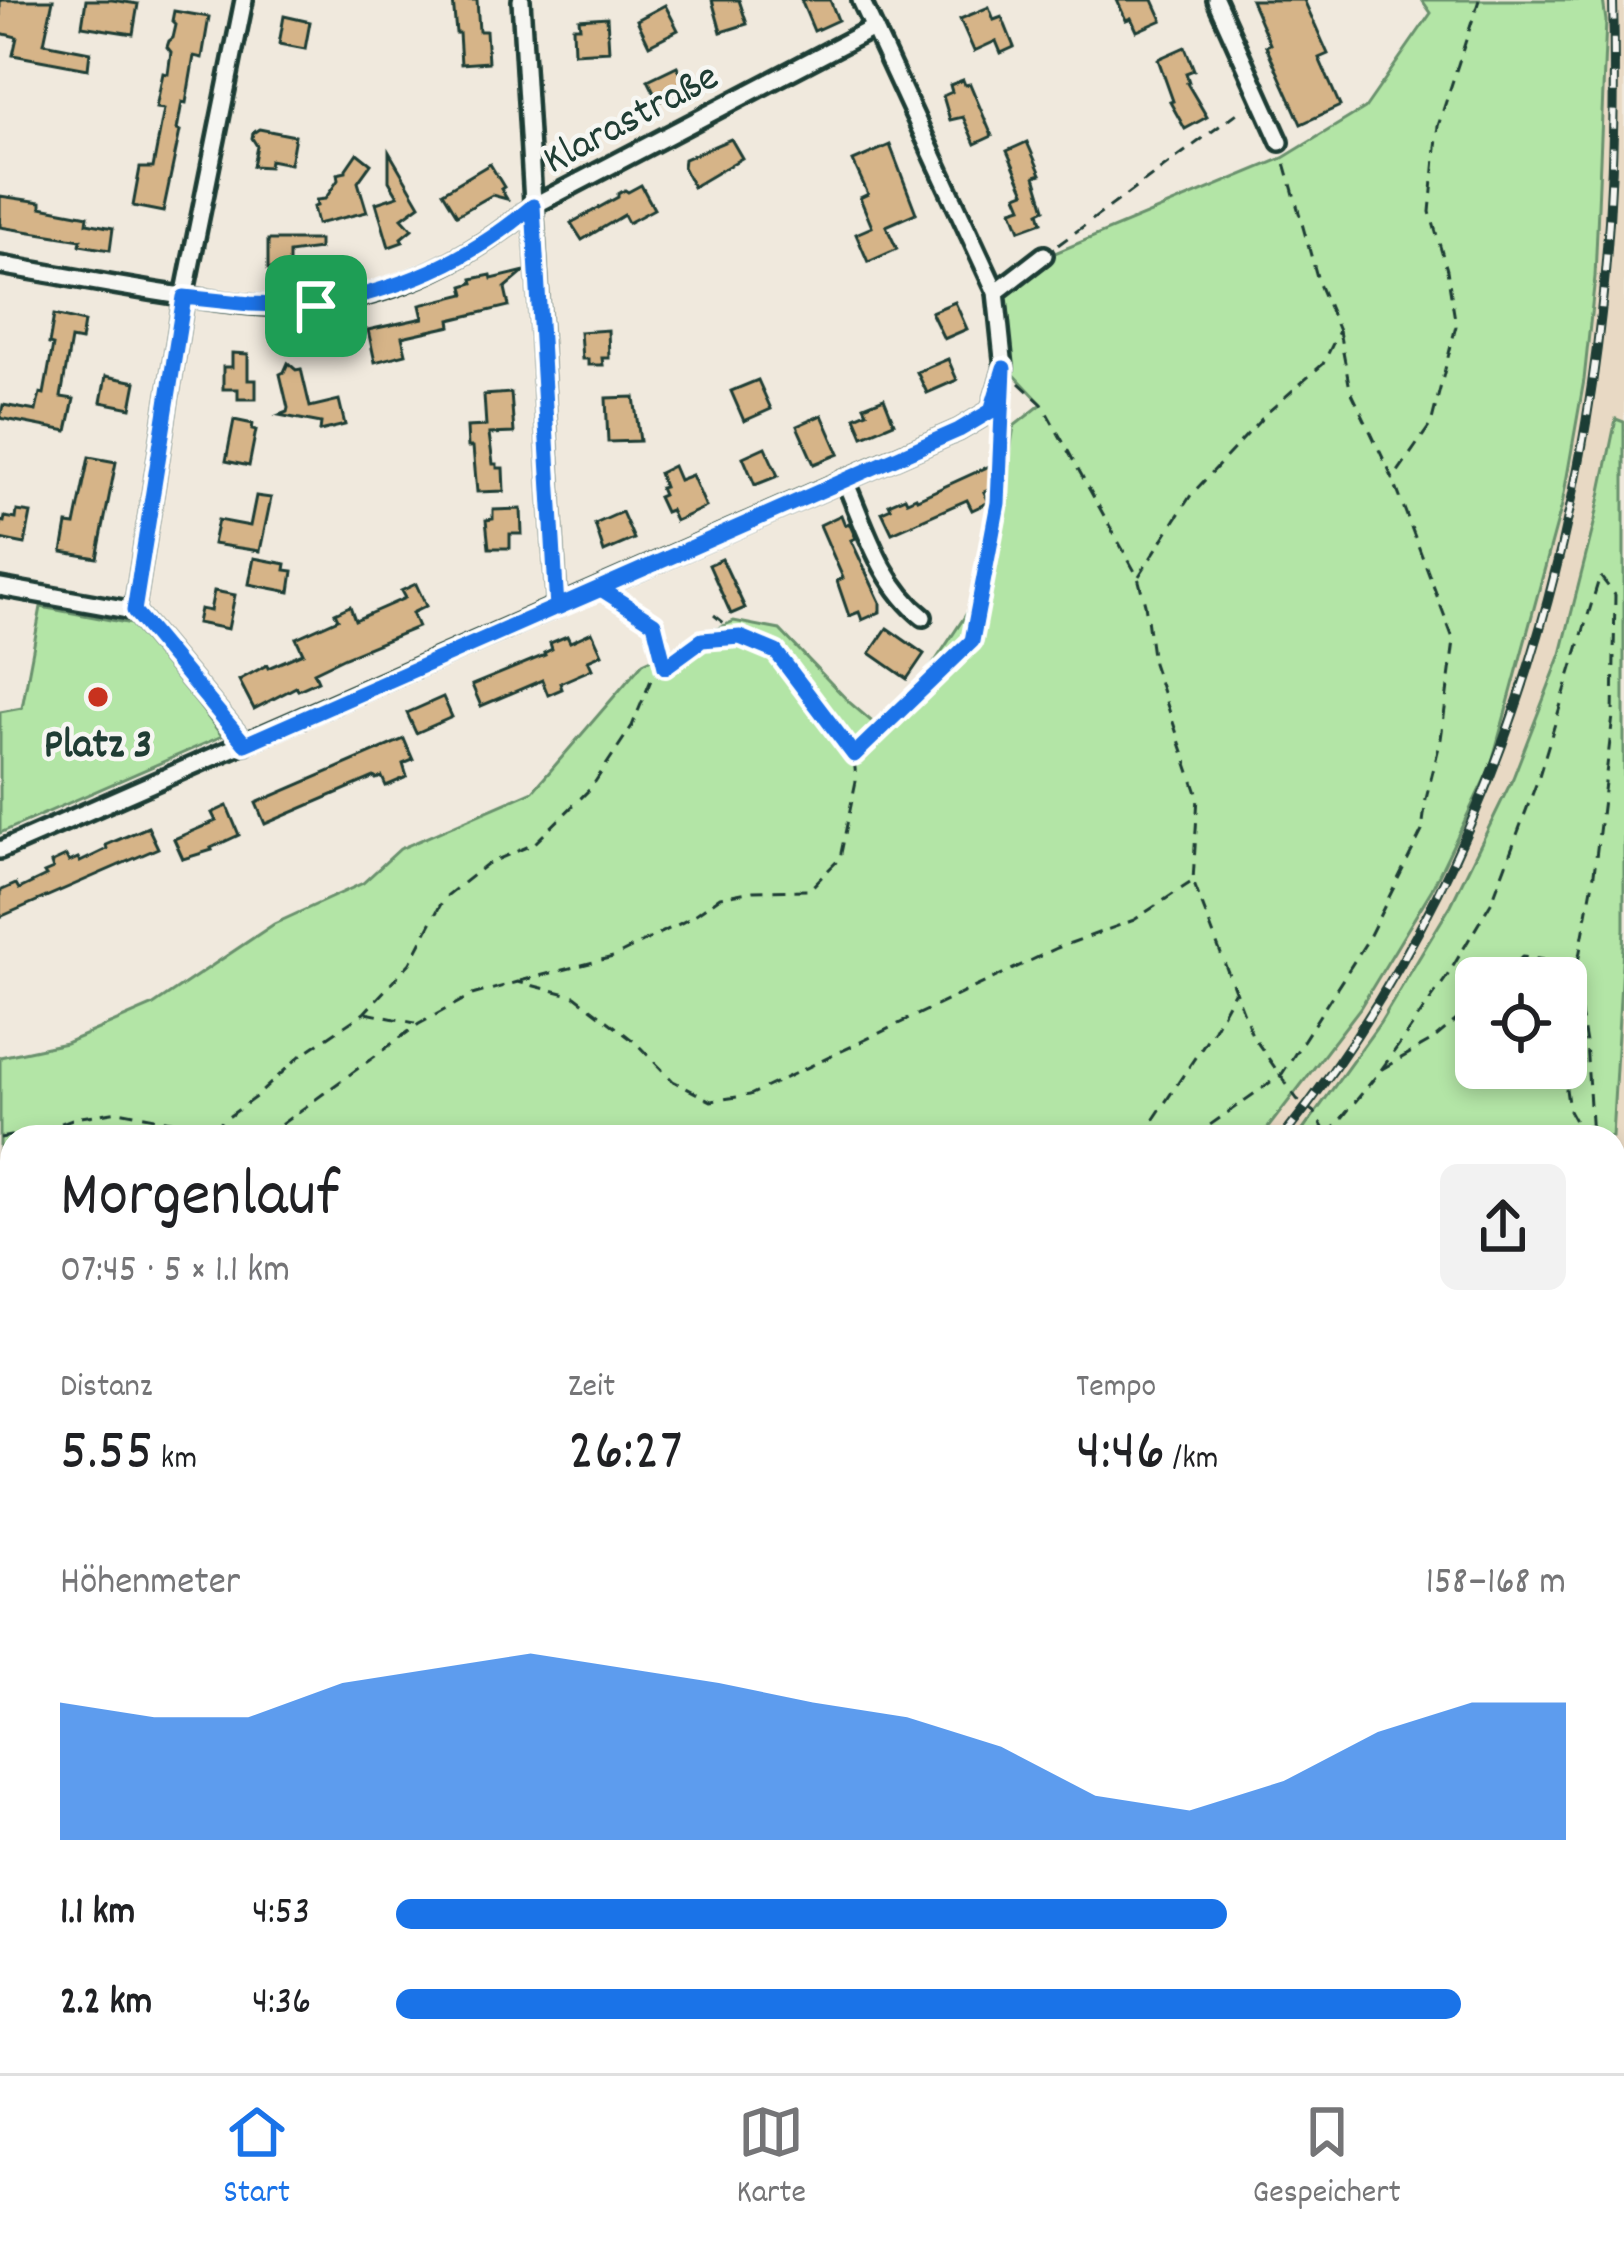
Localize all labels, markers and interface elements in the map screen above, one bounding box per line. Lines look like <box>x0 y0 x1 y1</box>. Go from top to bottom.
street label: Klarastraße <box>534 50 731 193</box>
pin <box>265 255 367 357</box>
icon: arrive <box>283 273 349 339</box>
marker: Platz 3 <box>85 684 111 710</box>
place label: Platz 3 <box>44 718 152 778</box>
map controls <box>1455 957 1587 1089</box>
button: locate <box>1455 957 1587 1089</box>
text: Morgenlauf <box>60 1153 339 1247</box>
button: share <box>1440 1164 1566 1290</box>
text: 07:45 · 5 × 1.1 km <box>60 1245 290 1300</box>
text: Distanz <box>60 1365 152 1412</box>
text: Zeit <box>568 1365 615 1412</box>
text: Tempo <box>1076 1365 1156 1412</box>
text: 5.55 <box>60 1412 153 1498</box>
text: 26:27 <box>568 1412 683 1498</box>
text: 4:46 <box>1076 1412 1165 1498</box>
text: km <box>153 1437 197 1484</box>
text: /km <box>1165 1437 1218 1484</box>
text: Höhenmeter <box>60 1557 240 1612</box>
text: 158–168 m <box>1425 1557 1566 1612</box>
text: 1.1 km <box>60 1887 135 1942</box>
text: 4:53 <box>252 1887 310 1942</box>
text: 2.2 km <box>60 1977 152 2032</box>
text: 4:36 <box>252 1977 311 2032</box>
tab: Start <box>223 2099 290 2218</box>
tab: Karte <box>736 2099 806 2218</box>
tab: Gespeichert <box>1253 2099 1401 2218</box>

